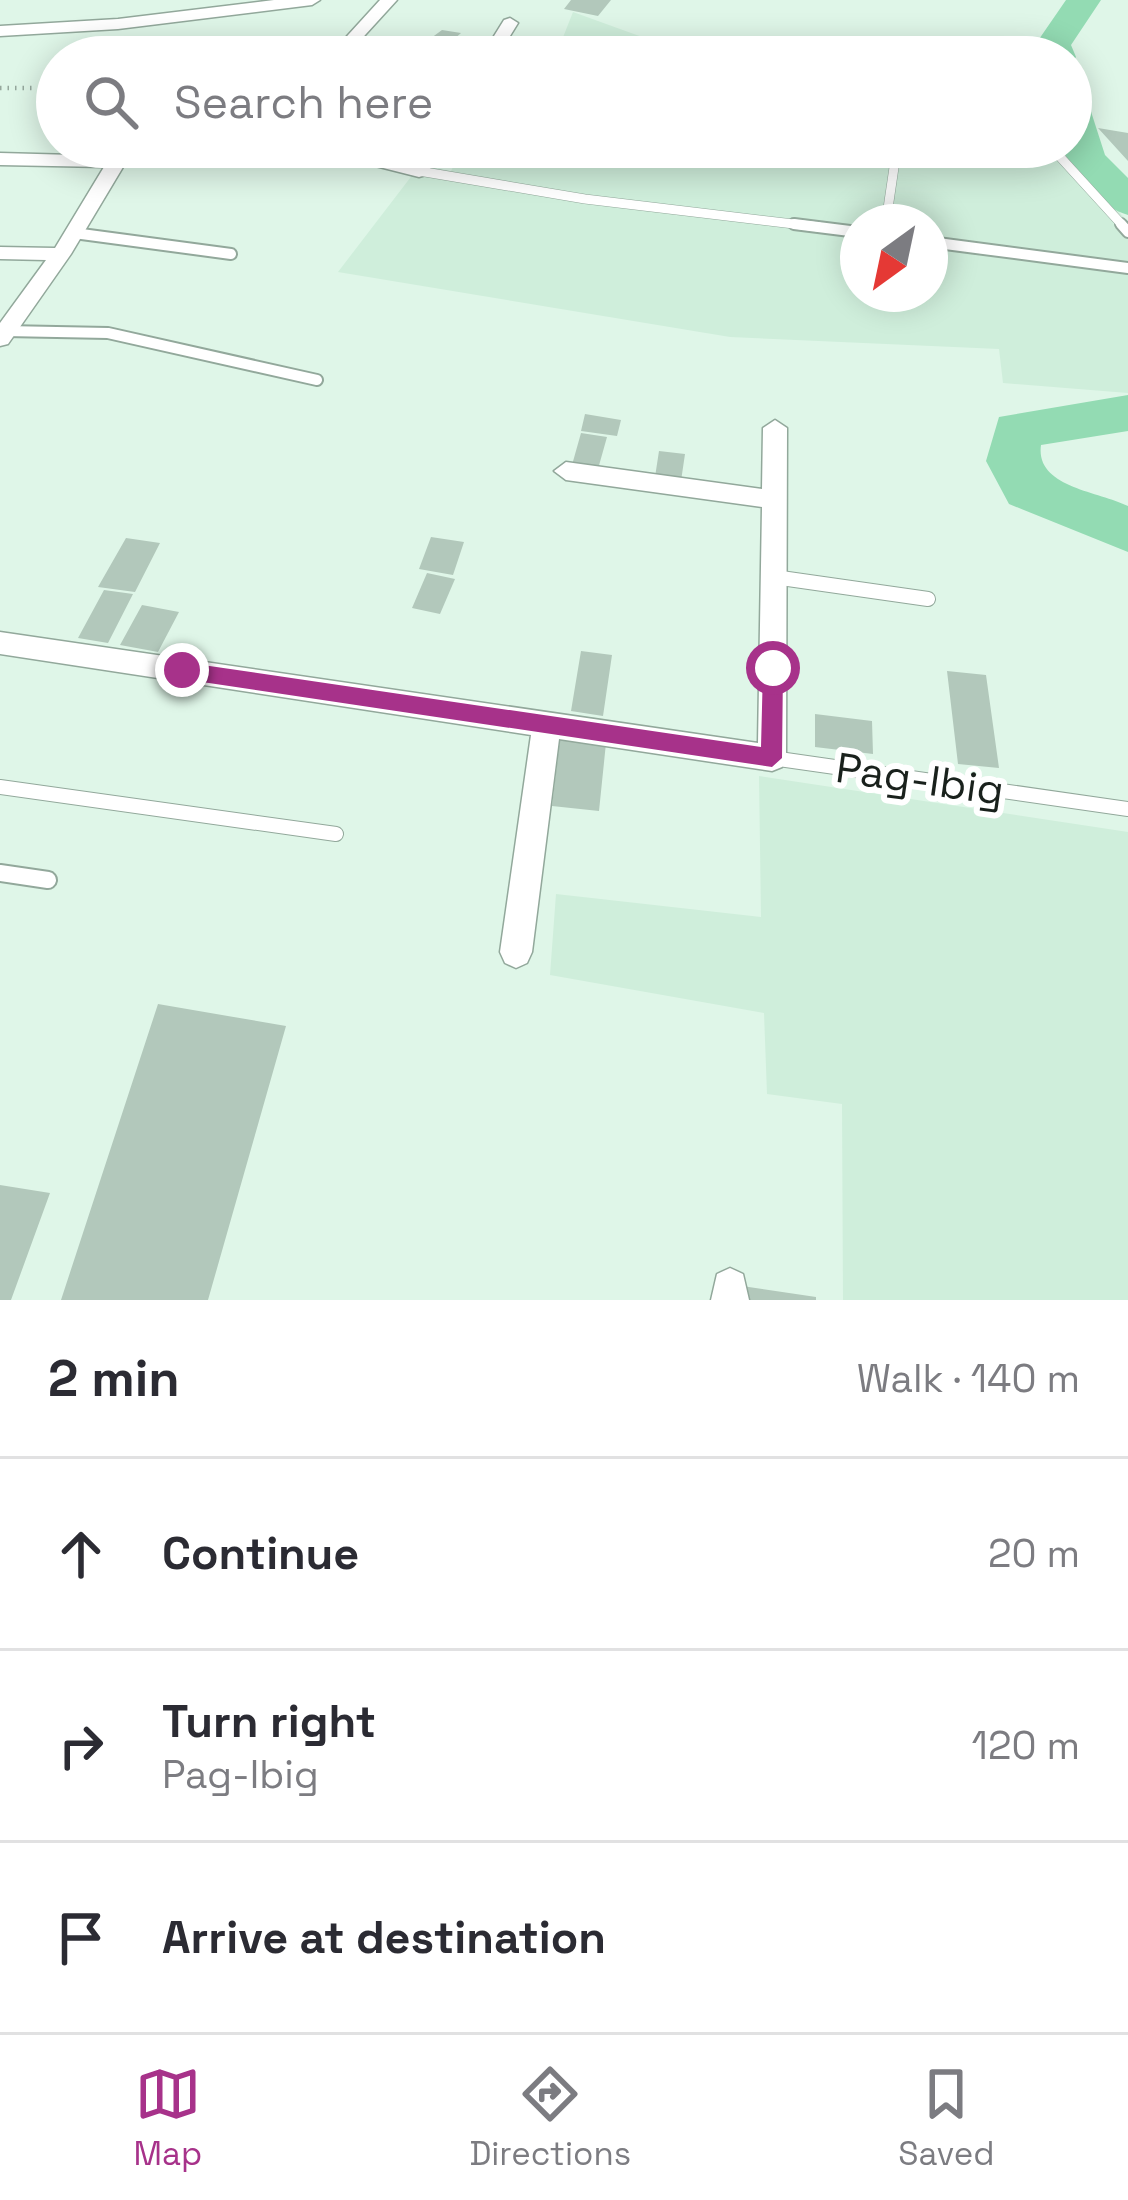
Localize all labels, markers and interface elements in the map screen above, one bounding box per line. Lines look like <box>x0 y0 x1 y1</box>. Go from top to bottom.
search box <box>36 36 1092 168</box>
icon: search <box>78 69 144 135</box>
text: Search here <box>174 74 433 131</box>
north arrow <box>840 204 948 312</box>
route start <box>746 641 800 695</box>
route end <box>155 643 209 697</box>
street label: Pag-Ibig <box>833 741 1007 817</box>
text: 2 min <box>48 1346 180 1411</box>
text: Walk · 140 m <box>857 1354 1080 1403</box>
icon: ahead <box>48 1521 114 1587</box>
text: Continue <box>162 1525 359 1582</box>
text: 20 m <box>988 1529 1080 1578</box>
text: Turn right <box>162 1693 376 1750</box>
icon: right <box>48 1713 114 1779</box>
text: 120 m <box>972 1721 1080 1770</box>
text: Pag-Ibig <box>162 1750 319 1799</box>
icon: arrive <box>48 1905 114 1971</box>
text: Arrive at destination <box>162 1909 606 1966</box>
tab: Map <box>134 2061 202 2175</box>
tab: Directions <box>469 2061 631 2175</box>
tab: Saved <box>898 2061 994 2175</box>

